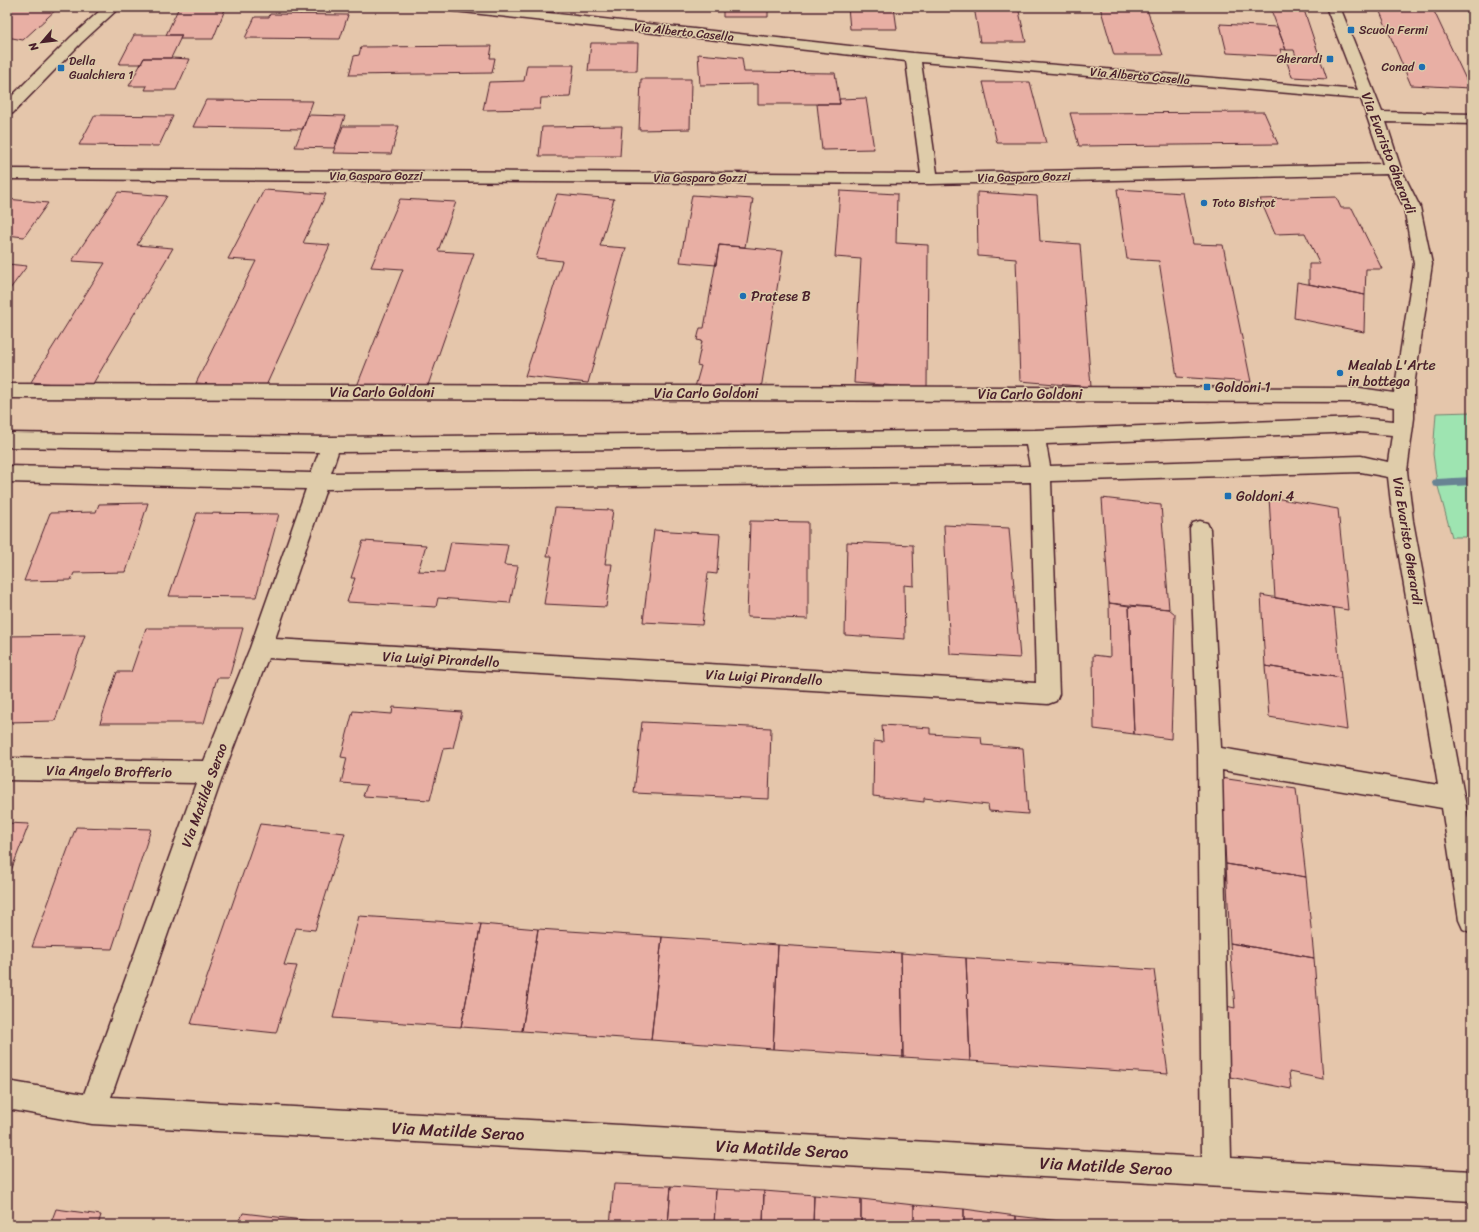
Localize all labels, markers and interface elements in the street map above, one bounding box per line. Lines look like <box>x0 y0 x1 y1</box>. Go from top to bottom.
street label: Via Alberto Casella <box>633 16 735 48</box>
place label: Scuola Fermi <box>1359 19 1428 41</box>
north arrow <box>22 22 62 62</box>
marker: Scuola Fermi <box>1346 25 1356 35</box>
text: N <box>23 38 44 55</box>
place label: Gherardi <box>1277 48 1323 70</box>
place label: Della Gualchiera 1 <box>69 50 133 86</box>
marker: Gherardi <box>1325 54 1335 64</box>
place label: Conad <box>1382 56 1415 78</box>
street label: Via Alberto Casella <box>1089 61 1191 91</box>
marker: Conad <box>1417 62 1427 72</box>
marker: Della Gualchiera 1 <box>56 63 66 73</box>
street label: Via Evaristo Gherardi <box>1354 89 1424 219</box>
street label: Via Gasparo Gozzi <box>329 165 423 187</box>
street label: Via Gasparo Gozzi <box>977 165 1071 189</box>
street label: Via Gasparo Gozzi <box>653 167 747 189</box>
place label: Toto Bistrot <box>1212 192 1276 214</box>
marker: Toto Bistrot <box>1199 198 1209 208</box>
place label: Pratese B <box>751 284 811 309</box>
marker: Pratese B <box>738 291 748 301</box>
place label: Mealab L'Arte in bottega <box>1348 353 1436 394</box>
marker: Mealab L'Arte in bottega <box>1335 368 1345 378</box>
place label: Goldoni 1 <box>1215 375 1270 400</box>
street label: Via Carlo Goldoni <box>330 380 435 405</box>
street label: Via Carlo Goldoni <box>654 381 759 406</box>
street label: Via Carlo Goldoni <box>978 382 1083 407</box>
marker: Goldoni 1 <box>1202 382 1212 392</box>
street label: Via Evaristo Gherardi <box>1385 475 1430 608</box>
place label: Goldoni 4 <box>1236 484 1294 509</box>
marker: Goldoni 4 <box>1223 491 1233 501</box>
street label: Via Luigi Pirandello <box>382 644 500 675</box>
street label: Via Luigi Pirandello <box>705 662 823 693</box>
street label: Via Matilde Serao <box>174 739 235 851</box>
street label: Via Angelo Brofferio <box>46 758 172 785</box>
street label: Via Matilde Serao <box>391 1113 526 1149</box>
street label: Via Matilde Serao <box>715 1131 850 1167</box>
street label: Via Matilde Serao <box>1039 1148 1174 1184</box>

